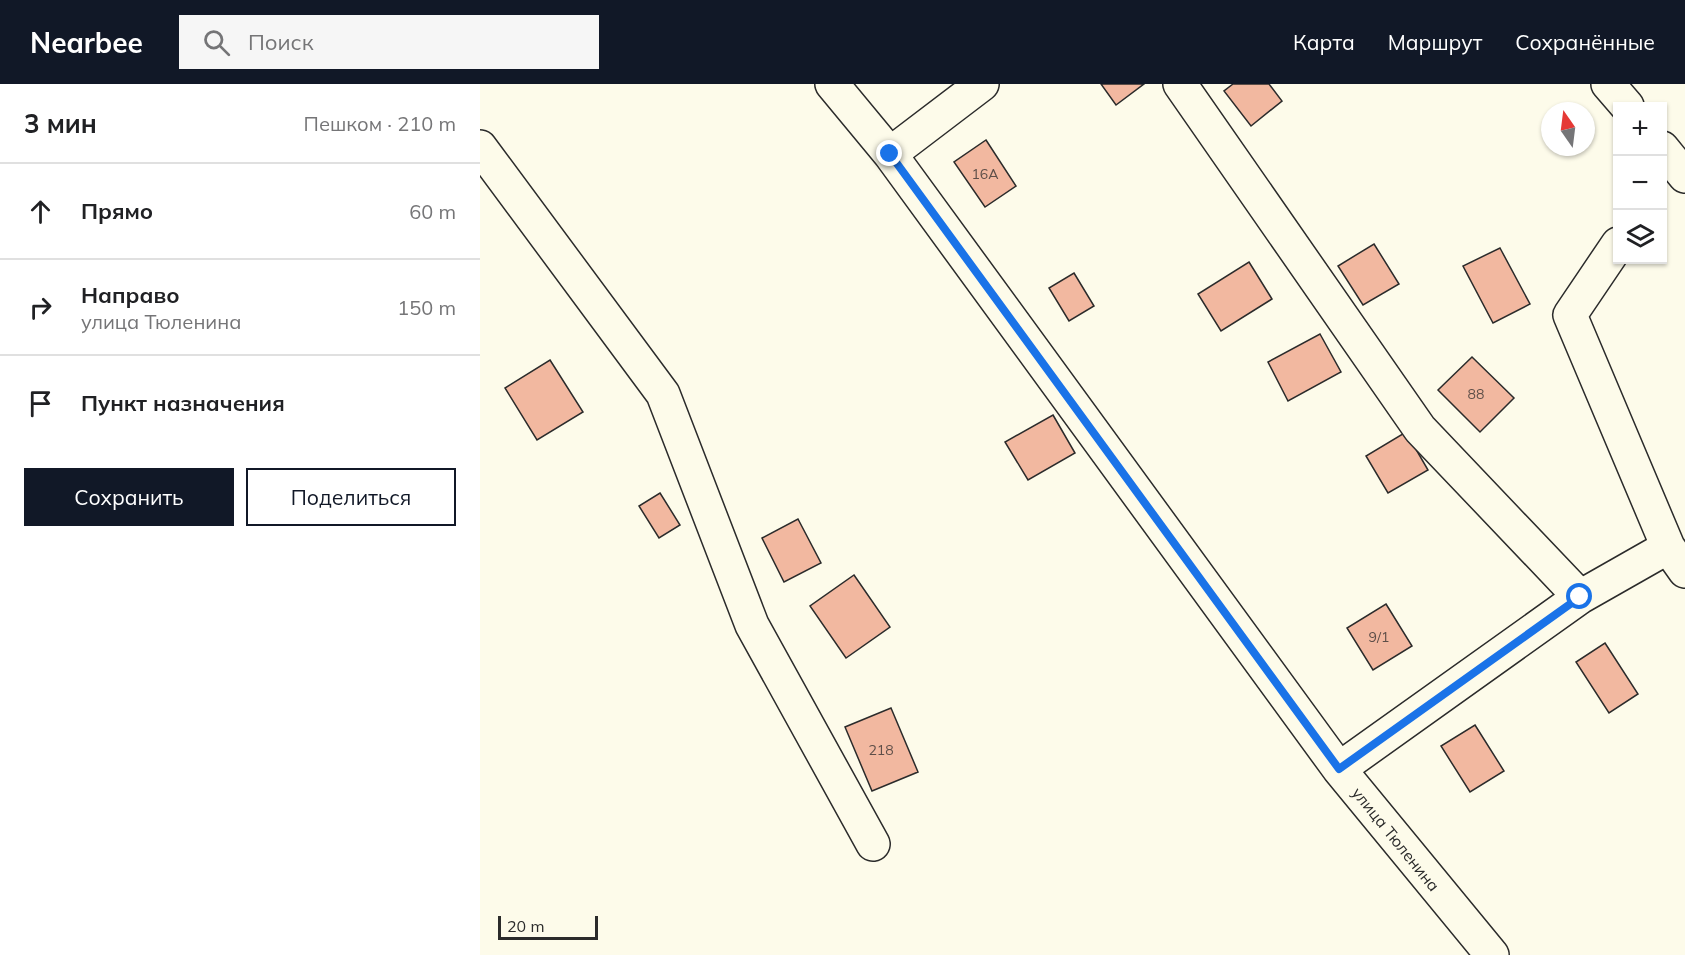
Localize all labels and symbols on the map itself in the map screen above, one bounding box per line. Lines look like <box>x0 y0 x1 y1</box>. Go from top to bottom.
north arrow <box>1541 102 1595 156</box>
route end <box>876 140 902 166</box>
house number: 16А <box>971 165 999 183</box>
house number: 88 <box>1468 385 1484 403</box>
route start <box>1566 583 1592 609</box>
house number: 9/1 <box>1369 628 1389 646</box>
house number: 218 <box>868 741 894 759</box>
street label: улица Тюленина <box>1348 783 1444 895</box>
scale bar <box>498 913 598 940</box>

